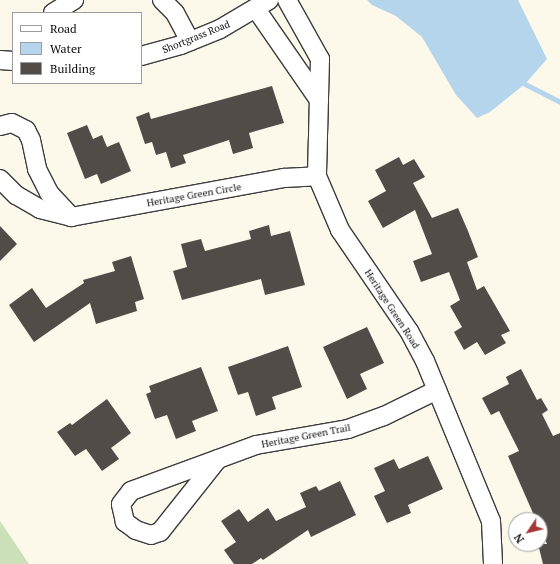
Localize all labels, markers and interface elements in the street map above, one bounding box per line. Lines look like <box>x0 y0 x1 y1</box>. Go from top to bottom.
legend <box>12 12 142 84</box>
street label: Shortgrass Road <box>160 18 232 56</box>
text: Road <box>50 21 77 36</box>
text: Water <box>50 41 82 56</box>
text: Building <box>50 61 95 76</box>
street label: Heritage Green Circle <box>146 181 242 209</box>
street label: Heritage Green Road <box>362 267 422 351</box>
street label: Heritage Green Trail <box>260 421 352 451</box>
north arrow <box>508 512 548 552</box>
text: N <box>511 531 527 546</box>

